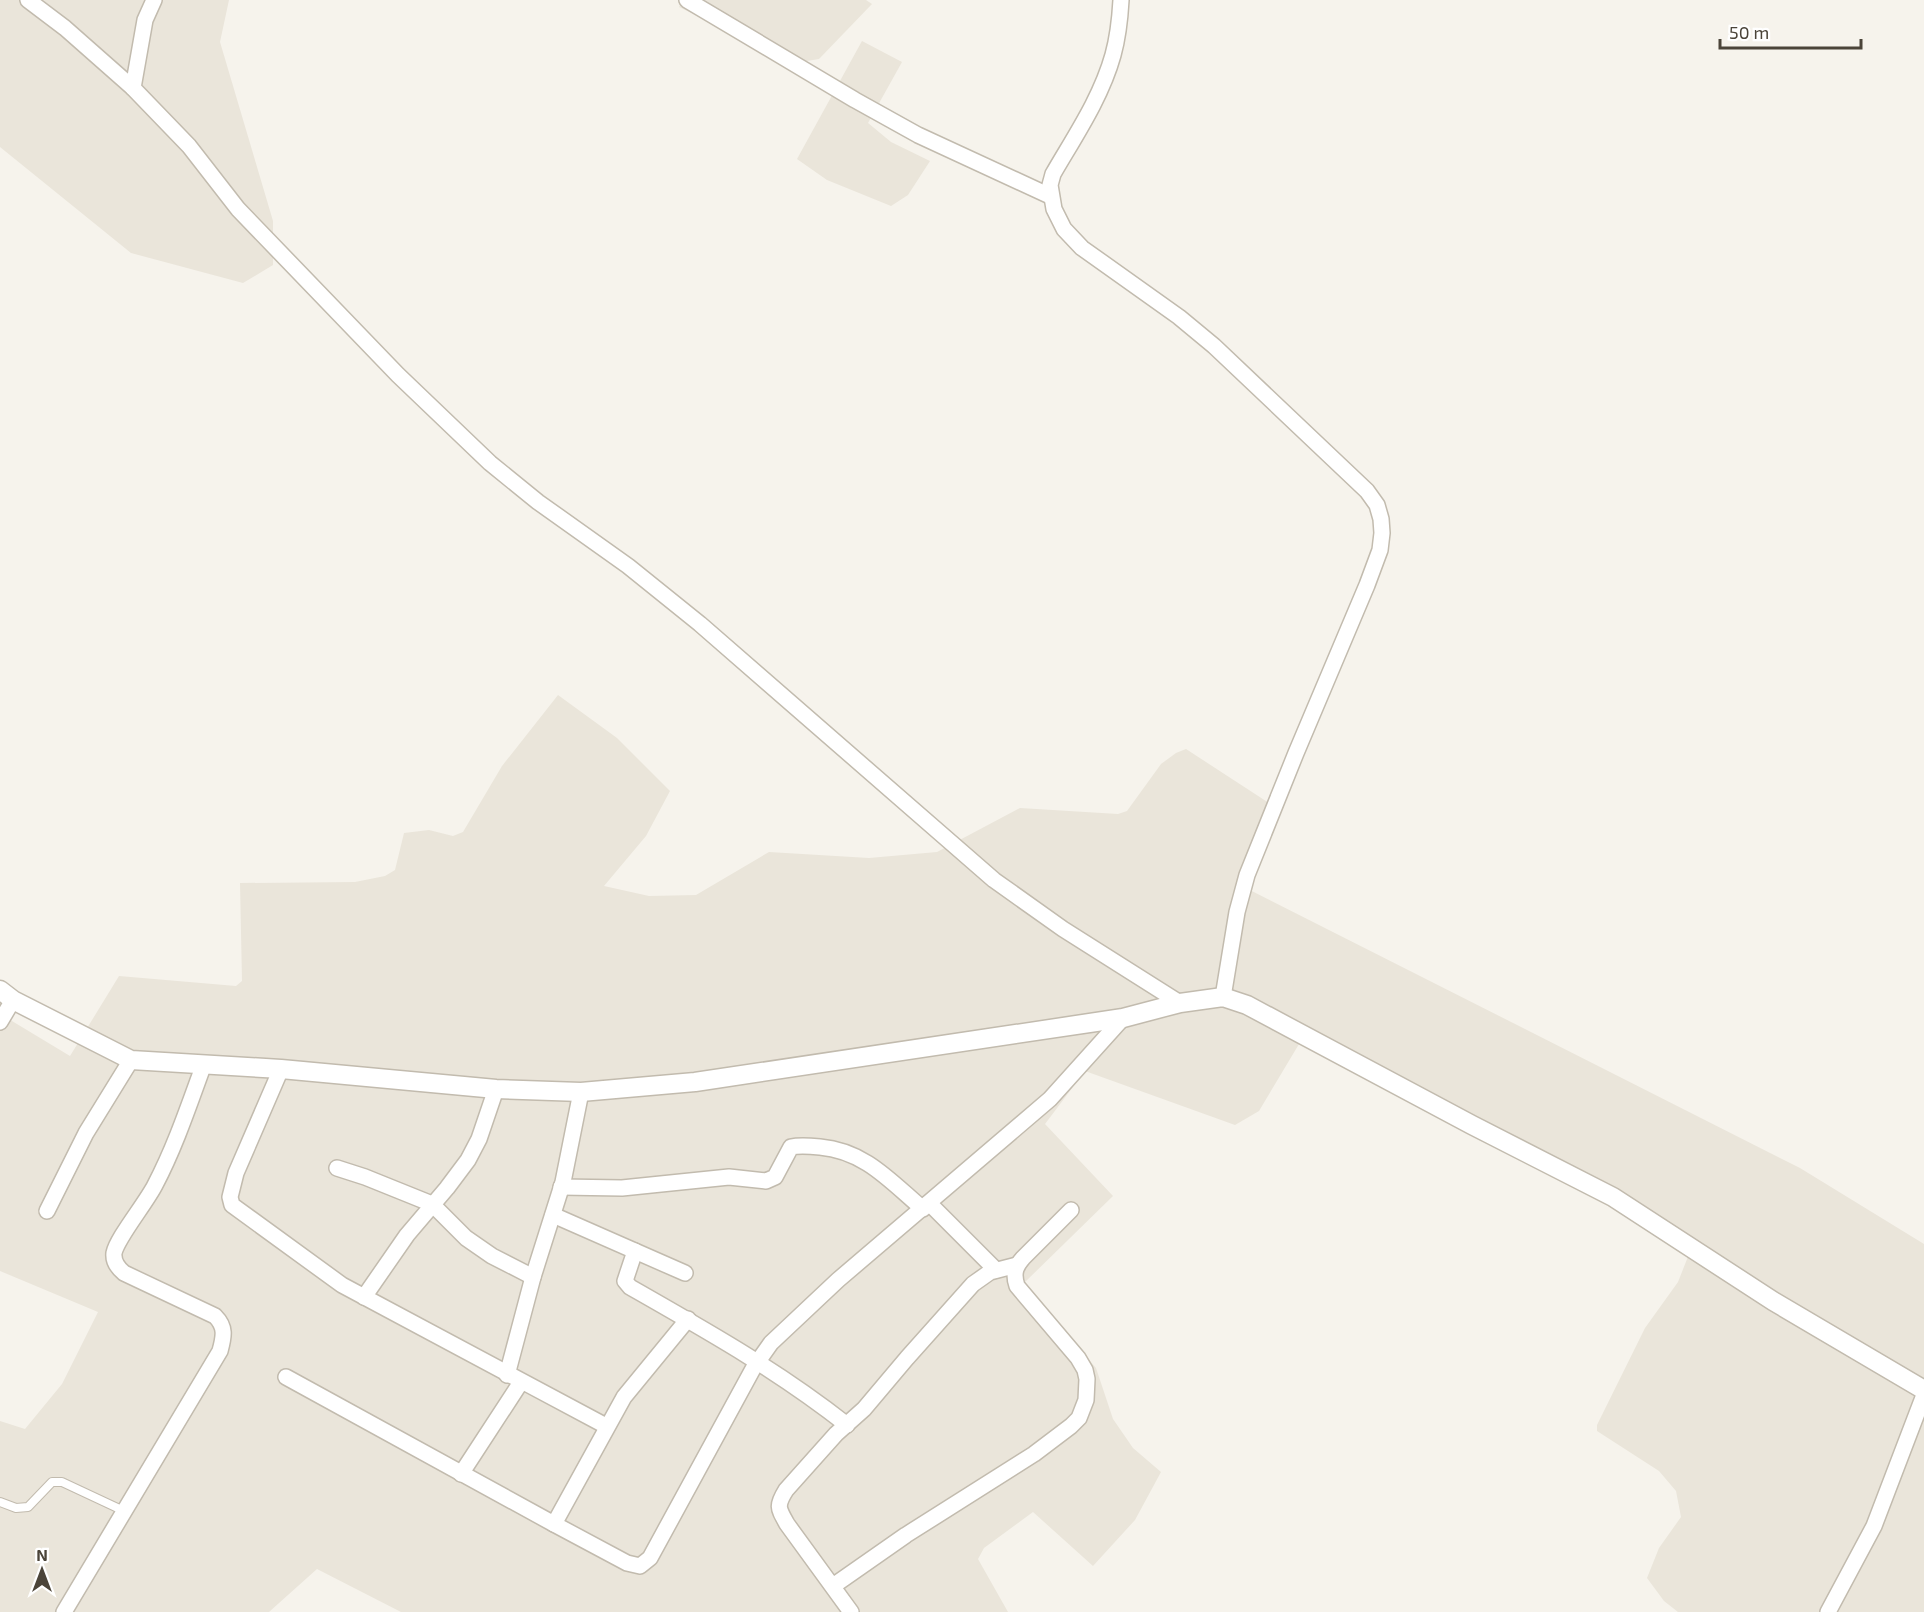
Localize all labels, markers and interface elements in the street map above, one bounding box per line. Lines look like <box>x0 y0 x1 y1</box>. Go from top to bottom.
scale bar <box>1720 12 1861 50</box>
text: 50 m <box>1729 21 1769 43</box>
north arrow <box>12 1540 72 1600</box>
text: N <box>36 1545 48 1564</box>

